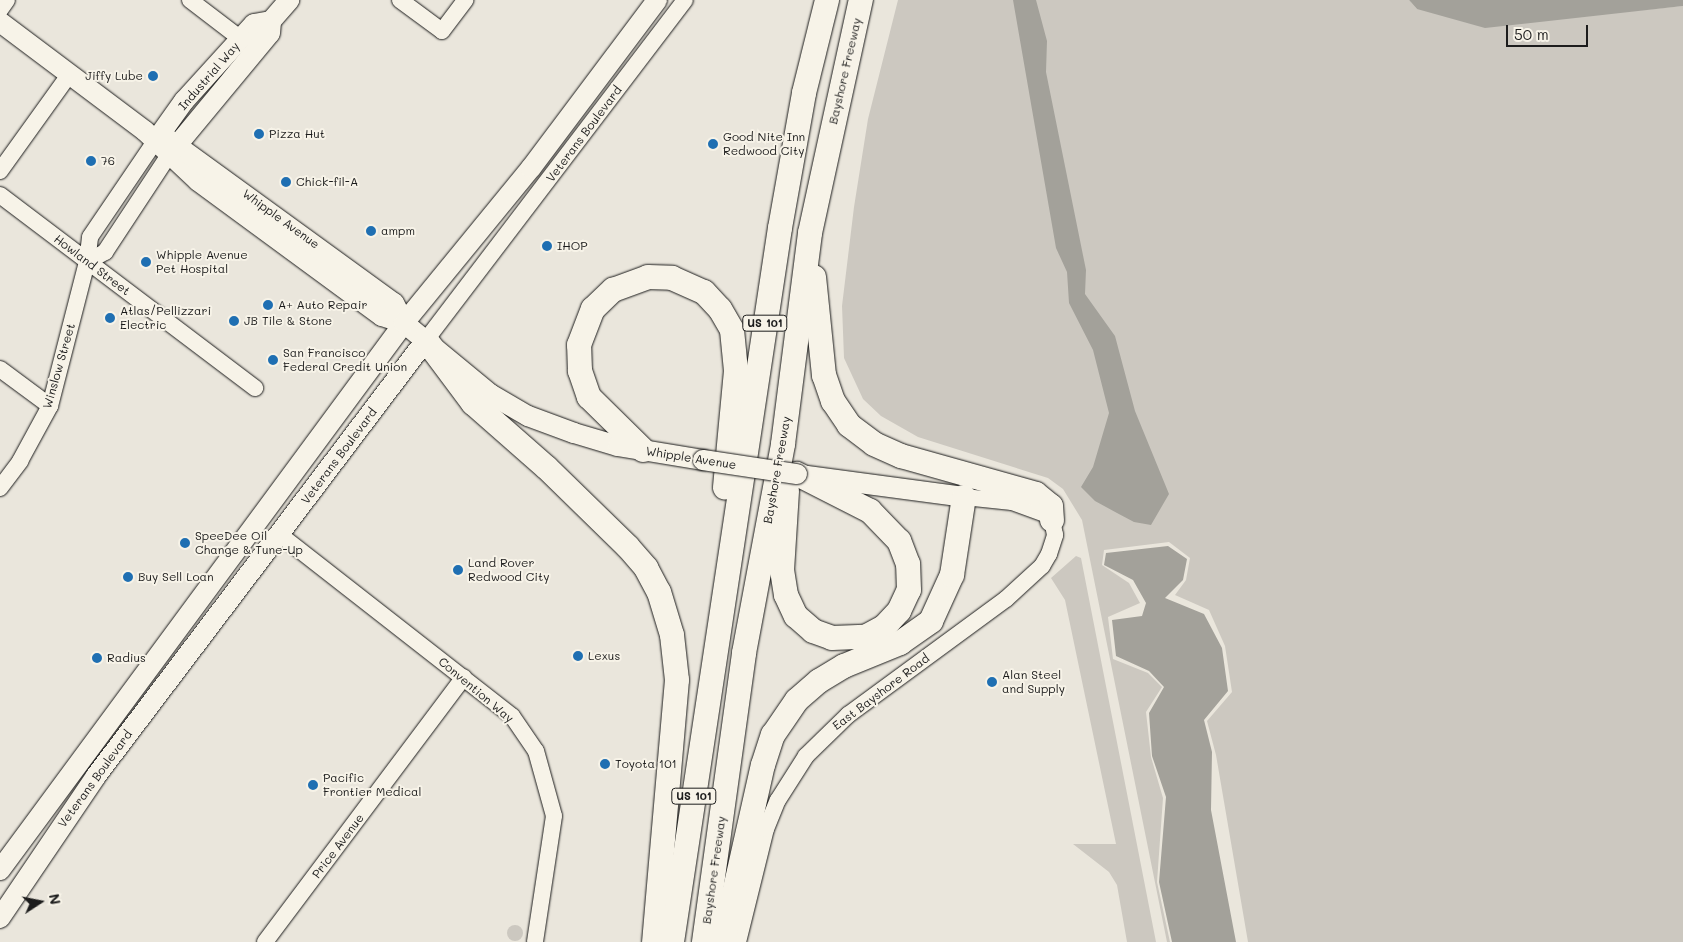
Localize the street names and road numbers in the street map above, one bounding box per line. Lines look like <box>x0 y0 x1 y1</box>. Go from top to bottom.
street label: Bayshore Freeway <box>826 16 864 126</box>
street label: Industrial Way <box>176 39 242 113</box>
street label: Veterans Boulevard <box>543 83 625 185</box>
street label: Whipple Avenue <box>240 186 322 252</box>
street label: Howland Street <box>51 232 133 298</box>
road number: US 101 <box>741 314 789 332</box>
street label: Winslow Street <box>40 322 78 410</box>
street label: Veterans Boulevard <box>298 405 380 507</box>
street label: Bayshore Freeway <box>760 415 794 525</box>
street label: Whipple Avenue <box>645 444 737 472</box>
street label: East Bayshore Road <box>830 651 932 733</box>
street label: Convention Way <box>436 654 516 726</box>
street label: Veterans Boulevard <box>55 728 135 830</box>
road number: US 101 <box>670 788 718 804</box>
street label: Price Avenue <box>309 811 367 881</box>
street label: Bayshore Freeway <box>699 815 729 925</box>

